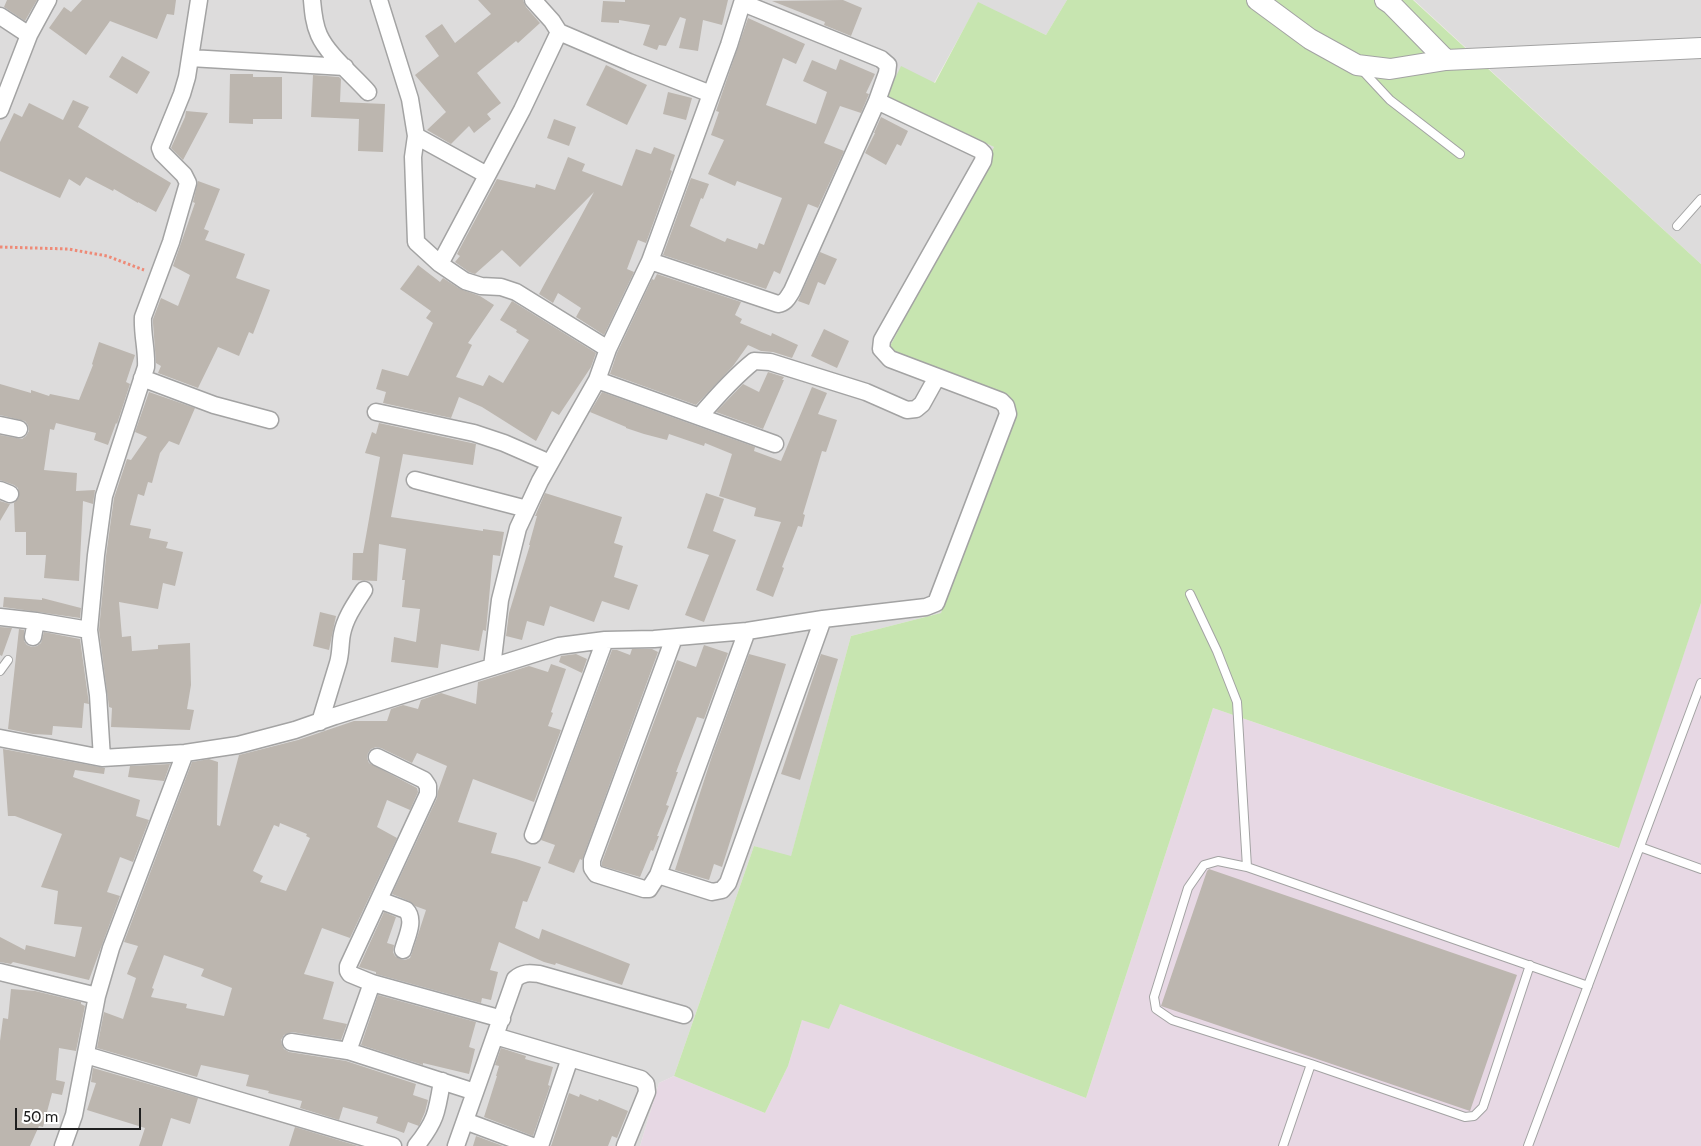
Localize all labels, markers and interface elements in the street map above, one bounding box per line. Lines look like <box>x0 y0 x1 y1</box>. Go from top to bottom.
scale bar <box>18 1098 144 1130</box>
text: 50 m <box>23 1108 58 1126</box>

